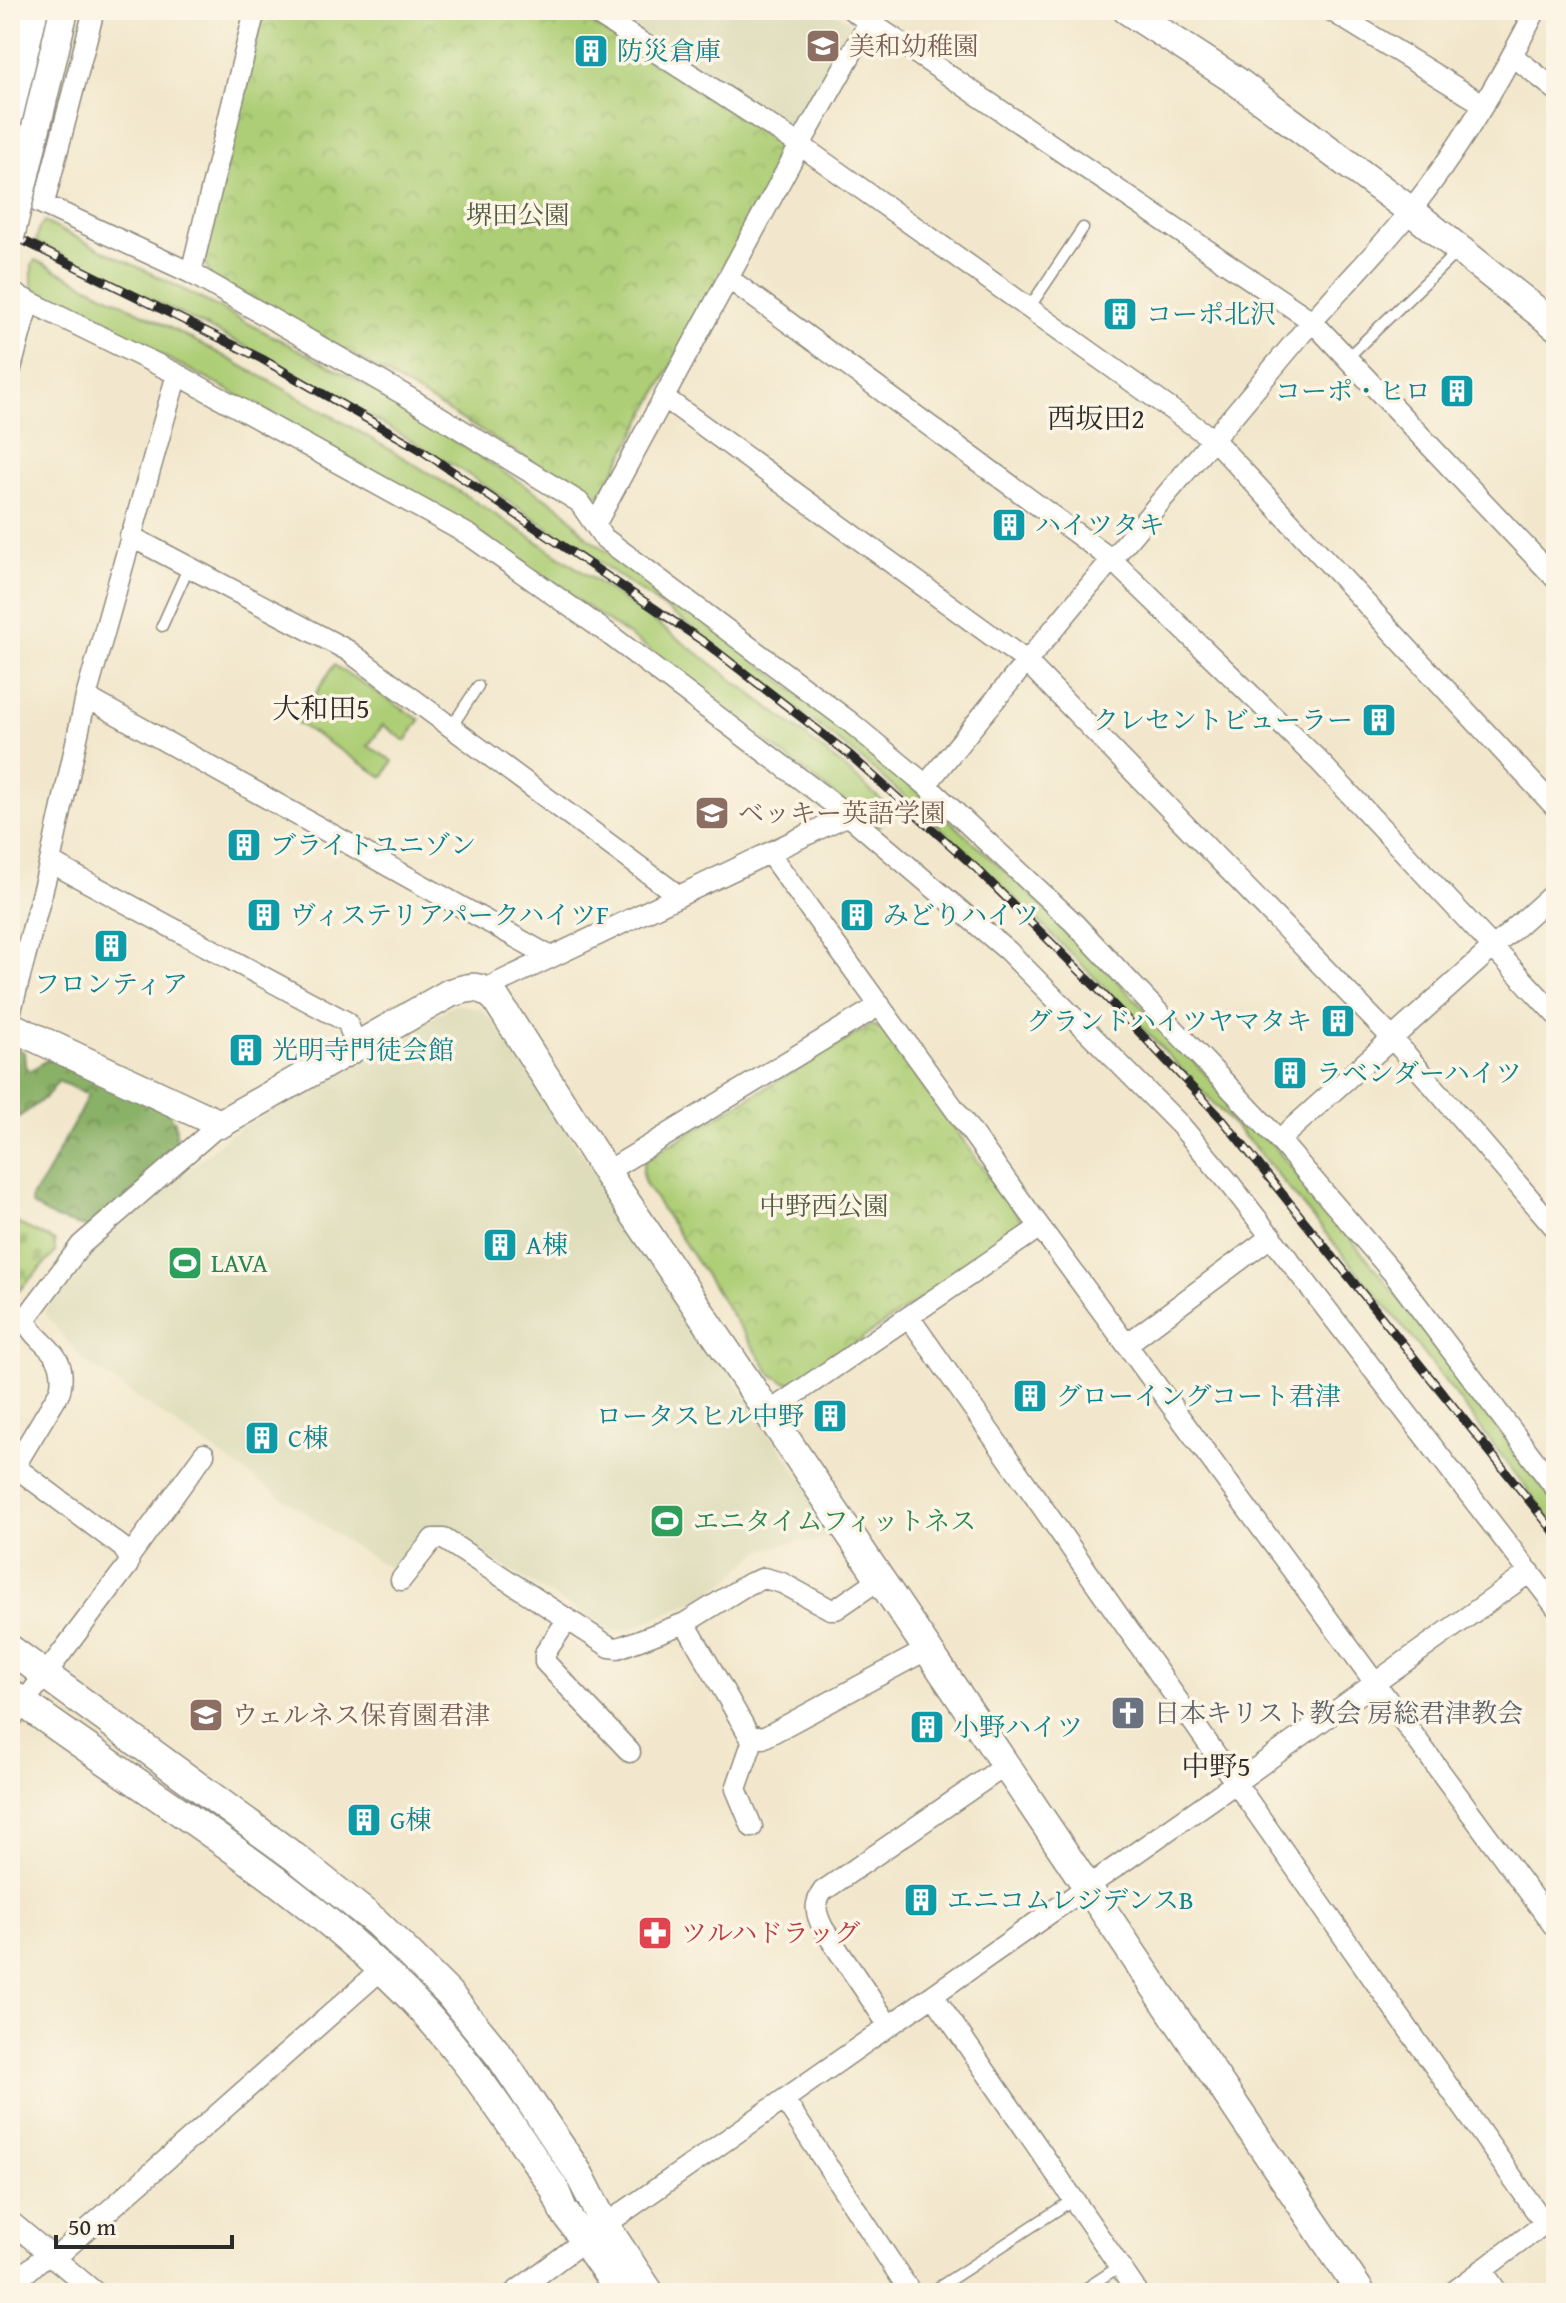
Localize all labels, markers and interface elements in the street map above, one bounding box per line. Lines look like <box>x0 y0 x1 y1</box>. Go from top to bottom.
place label: 美和幼稚園 <box>849 26 979 65</box>
school or university icon: 美和幼稚園 <box>804 27 842 65</box>
place label: 防災倉庫 <box>617 31 721 70</box>
building icon: 防災倉庫 <box>572 32 610 70</box>
park label: 堺田公園 <box>466 195 570 234</box>
place label: コーポ北沢 <box>1146 294 1276 333</box>
building icon: コーポ北沢 <box>1101 295 1139 333</box>
place label: コーポ・ヒロ <box>1275 371 1431 410</box>
building icon: コーポ・ヒロ <box>1438 372 1476 410</box>
district label: 西坂田2 <box>1047 397 1145 438</box>
place label: ハイツタキ <box>1035 505 1165 544</box>
building icon: ハイツタキ <box>990 506 1028 544</box>
district label: 大和田5 <box>272 687 370 728</box>
place label: クレセントビューラー <box>1093 700 1353 739</box>
building icon: クレセントビューラー <box>1360 701 1398 739</box>
place label: ベッキー英語学園 <box>738 793 946 832</box>
school or university icon: ベッキー英語学園 <box>693 794 731 832</box>
place label: ブライトユニゾン <box>270 825 476 864</box>
building icon: ブライトユニゾン <box>225 826 263 864</box>
place label: ヴィステリアパークハイツF <box>290 895 609 934</box>
place label: みどりハイツ <box>883 895 1039 934</box>
building icon: ヴィステリアパークハイツF <box>245 896 283 934</box>
building icon: みどりハイツ <box>838 896 876 934</box>
building icon: フロンティア <box>92 927 130 965</box>
place label: フロンティア <box>34 964 188 1003</box>
place label: グランドハイツヤマタキ <box>1027 1001 1312 1040</box>
building icon: グランドハイツヤマタキ <box>1319 1002 1357 1040</box>
place label: 光明寺門徒会館 <box>272 1030 454 1069</box>
building icon: 光明寺門徒会館 <box>227 1031 265 1069</box>
place label: ラベンダーハイツ <box>1316 1053 1522 1092</box>
building icon: ラベンダーハイツ <box>1271 1054 1309 1092</box>
park label: 中野西公園 <box>759 1186 889 1225</box>
place label: A棟 <box>526 1225 568 1264</box>
building icon: A棟 <box>481 1226 519 1264</box>
place label: LAVA <box>211 1243 268 1282</box>
sports icon: LAVA <box>166 1244 204 1282</box>
place label: グローイングコート君津 <box>1056 1376 1341 1415</box>
building icon: グローイングコート君津 <box>1011 1377 1049 1415</box>
place label: ロータスヒル中野 <box>596 1396 804 1435</box>
building icon: ロータスヒル中野 <box>811 1397 849 1435</box>
place label: C棟 <box>288 1418 328 1457</box>
building icon: C棟 <box>243 1419 281 1457</box>
place label: エニタイムフィットネス <box>693 1501 976 1540</box>
sports icon: エニタイムフィットネス <box>648 1502 686 1540</box>
place label: 日本キリスト教会 房総君津教会 <box>1154 1693 1523 1732</box>
church icon: 日本キリスト教会 房総君津教会 <box>1109 1694 1147 1732</box>
place label: ウェルネス保育園君津 <box>232 1695 490 1734</box>
school or university icon: ウェルネス保育園君津 <box>187 1696 225 1734</box>
place label: 小野ハイツ <box>953 1707 1083 1746</box>
building icon: 小野ハイツ <box>908 1708 946 1746</box>
district label: 中野5 <box>1181 1745 1251 1786</box>
place label: G棟 <box>390 1800 431 1839</box>
building icon: G棟 <box>345 1801 383 1839</box>
place label: エニコムレジデンスB <box>947 1880 1194 1919</box>
building icon: エニコムレジデンスB <box>902 1881 940 1919</box>
place label: ツルハドラッグ <box>681 1913 860 1952</box>
pharmacy icon: ツルハドラッグ <box>636 1914 674 1952</box>
scale bar <box>56 2199 232 2249</box>
text: 50 m <box>68 2209 116 2244</box>

